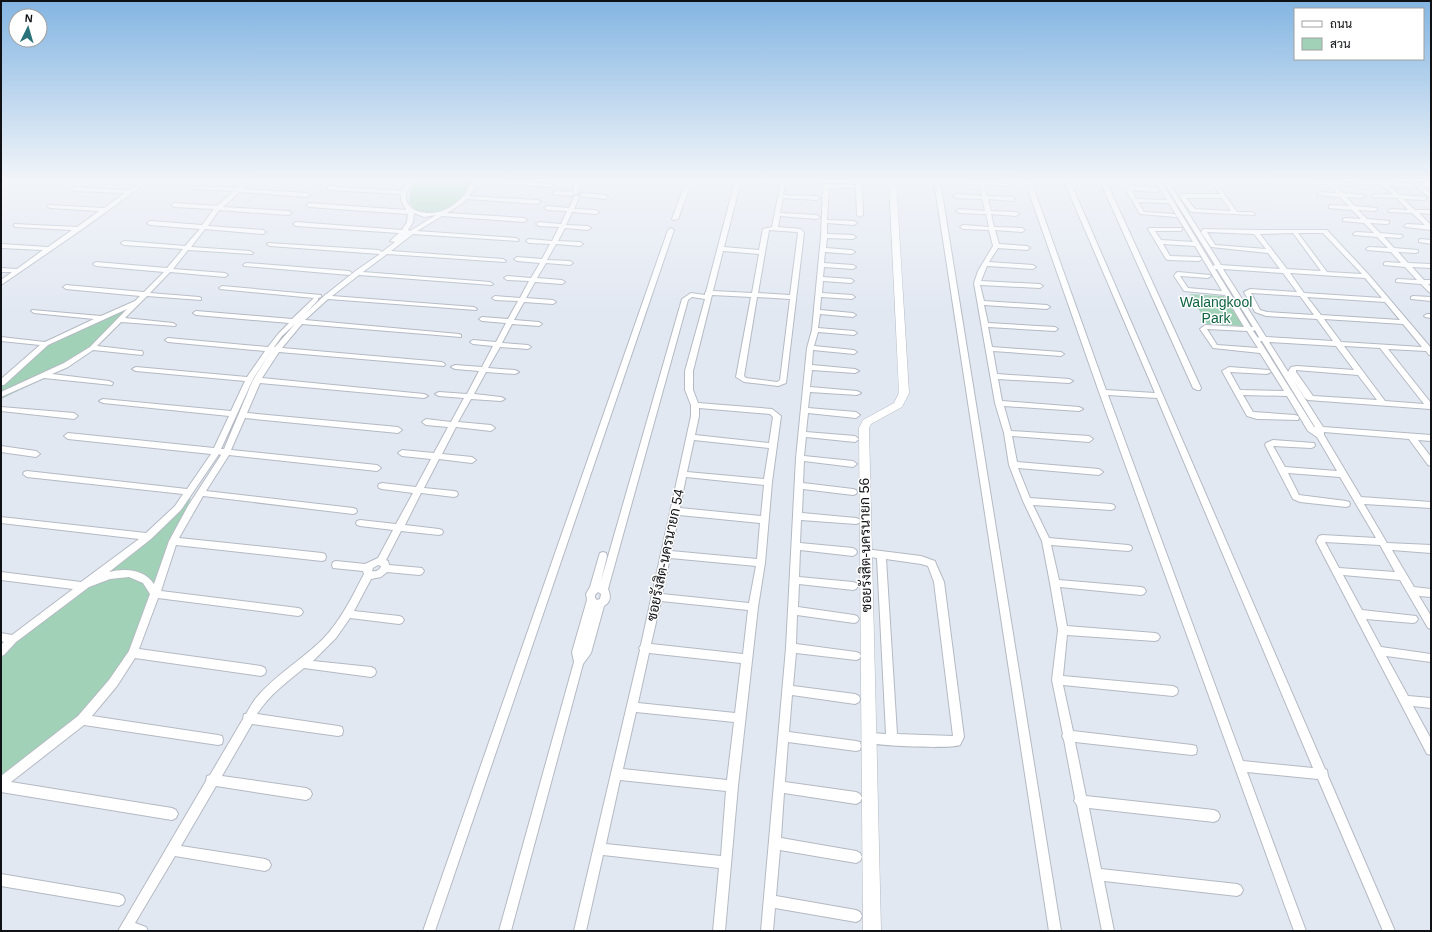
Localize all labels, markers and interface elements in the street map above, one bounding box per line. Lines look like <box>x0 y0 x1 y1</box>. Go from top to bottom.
north arrow <box>8 8 48 48</box>
legend <box>1294 8 1424 60</box>
text: N <box>24 12 33 24</box>
text: ถนน <box>1330 17 1353 31</box>
text: สวน <box>1330 37 1351 51</box>
park label: Walangkool Park <box>1180 294 1252 326</box>
street label: ซอยรังสิต-นครนายก 56 <box>856 477 874 612</box>
street label: ซอยรังสิต-นครนายก 54 <box>643 487 687 623</box>

